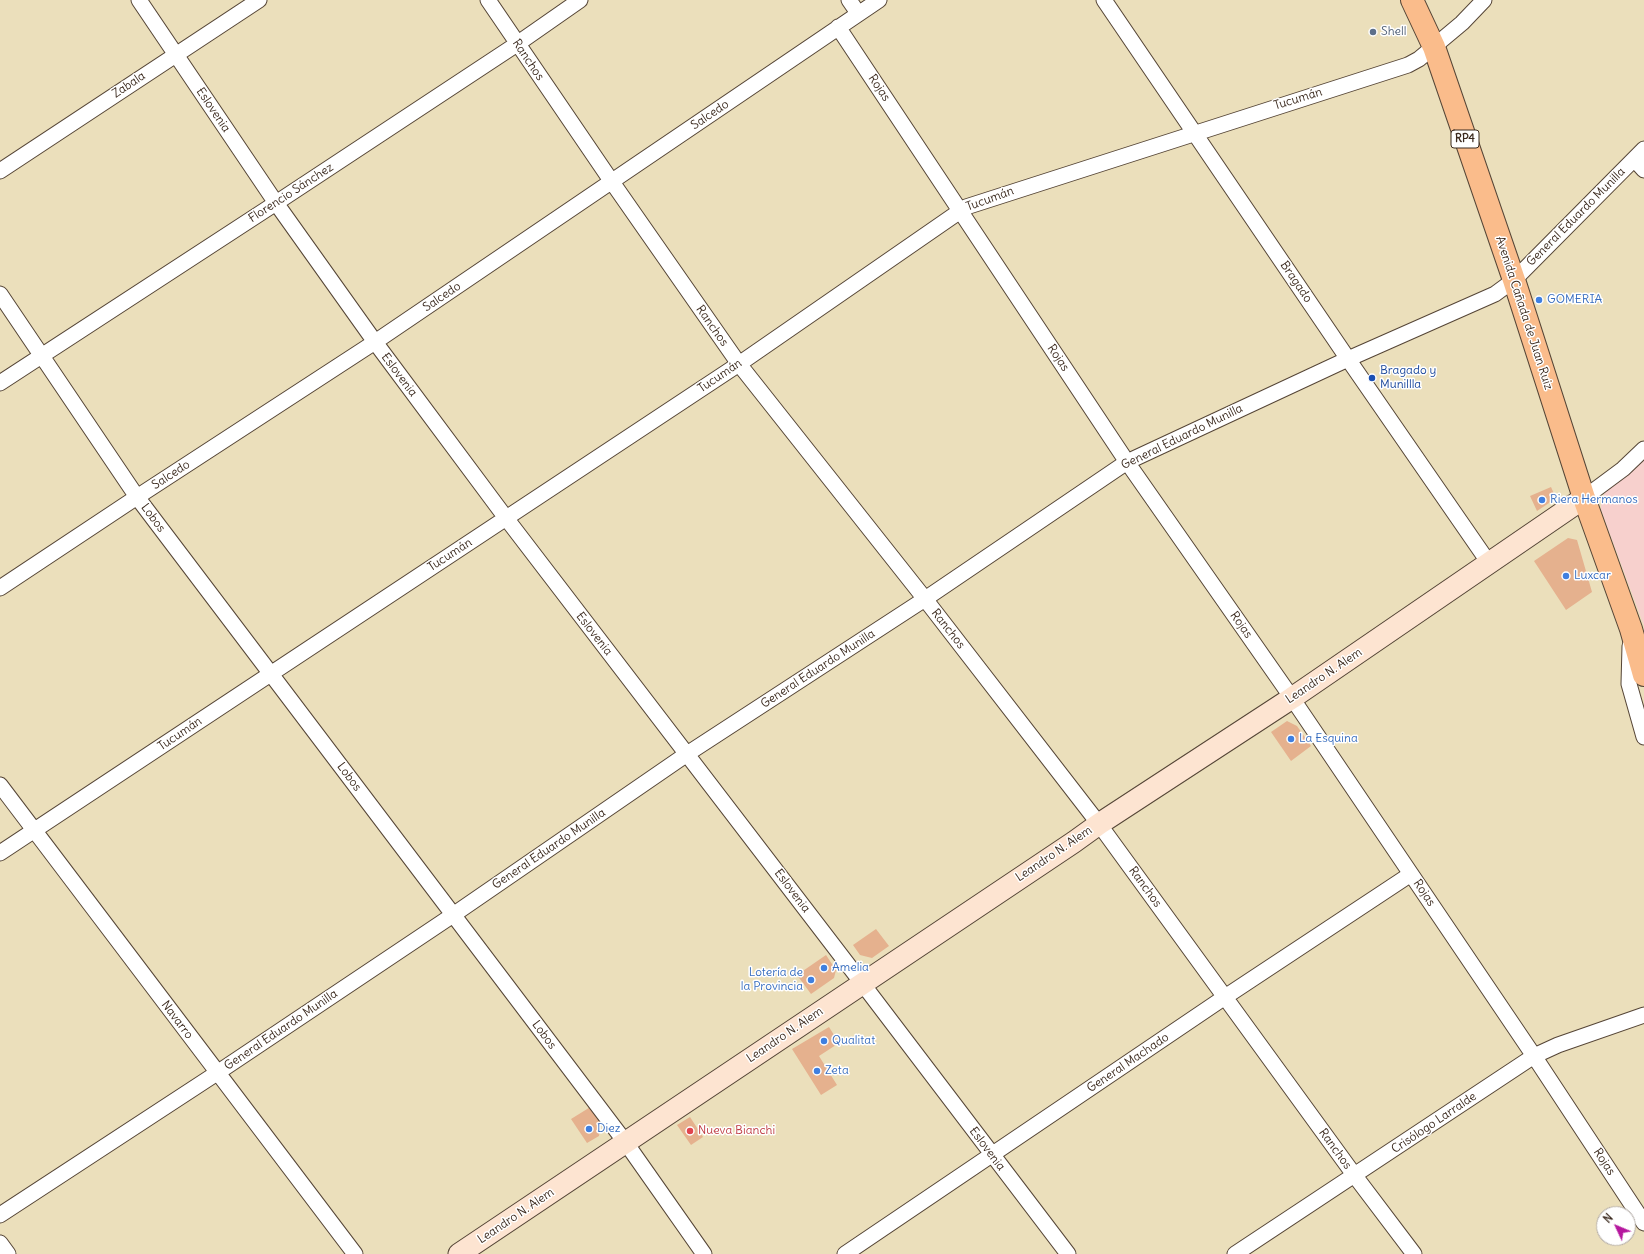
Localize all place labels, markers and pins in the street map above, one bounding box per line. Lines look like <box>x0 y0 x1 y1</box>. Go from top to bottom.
place label: Shell <box>1381 25 1406 39</box>
marker: Shell <box>1368 27 1378 37</box>
place label: GOMERIA <box>1547 293 1602 307</box>
marker: GOMERIA <box>1534 295 1544 305</box>
place label: Bragado y Munillla <box>1380 364 1436 392</box>
marker: Bragado y Munillla <box>1367 373 1377 383</box>
place label: Riera Hermanos <box>1550 493 1638 507</box>
marker: Riera Hermanos <box>1537 495 1547 505</box>
place label: Luxcar <box>1574 569 1611 583</box>
marker: Luxcar <box>1561 571 1571 581</box>
place label: La Esquina <box>1299 732 1358 746</box>
marker: La Esquina <box>1286 734 1296 744</box>
place label: Amelia <box>832 961 869 975</box>
marker: Amelia <box>819 963 829 973</box>
place label: Lotería de la Provincia <box>741 966 803 994</box>
marker: Lotería de la Provincia <box>806 975 816 985</box>
place label: Qualitat <box>832 1034 875 1048</box>
marker: Qualitat <box>819 1036 829 1046</box>
place label: Zeta <box>825 1064 849 1078</box>
marker: Zeta <box>812 1066 822 1076</box>
place label: Diez <box>597 1122 620 1136</box>
marker: Diez <box>584 1124 594 1134</box>
place label: Nueva Bianchi <box>698 1124 775 1138</box>
marker: Nueva Bianchi <box>685 1126 695 1136</box>

